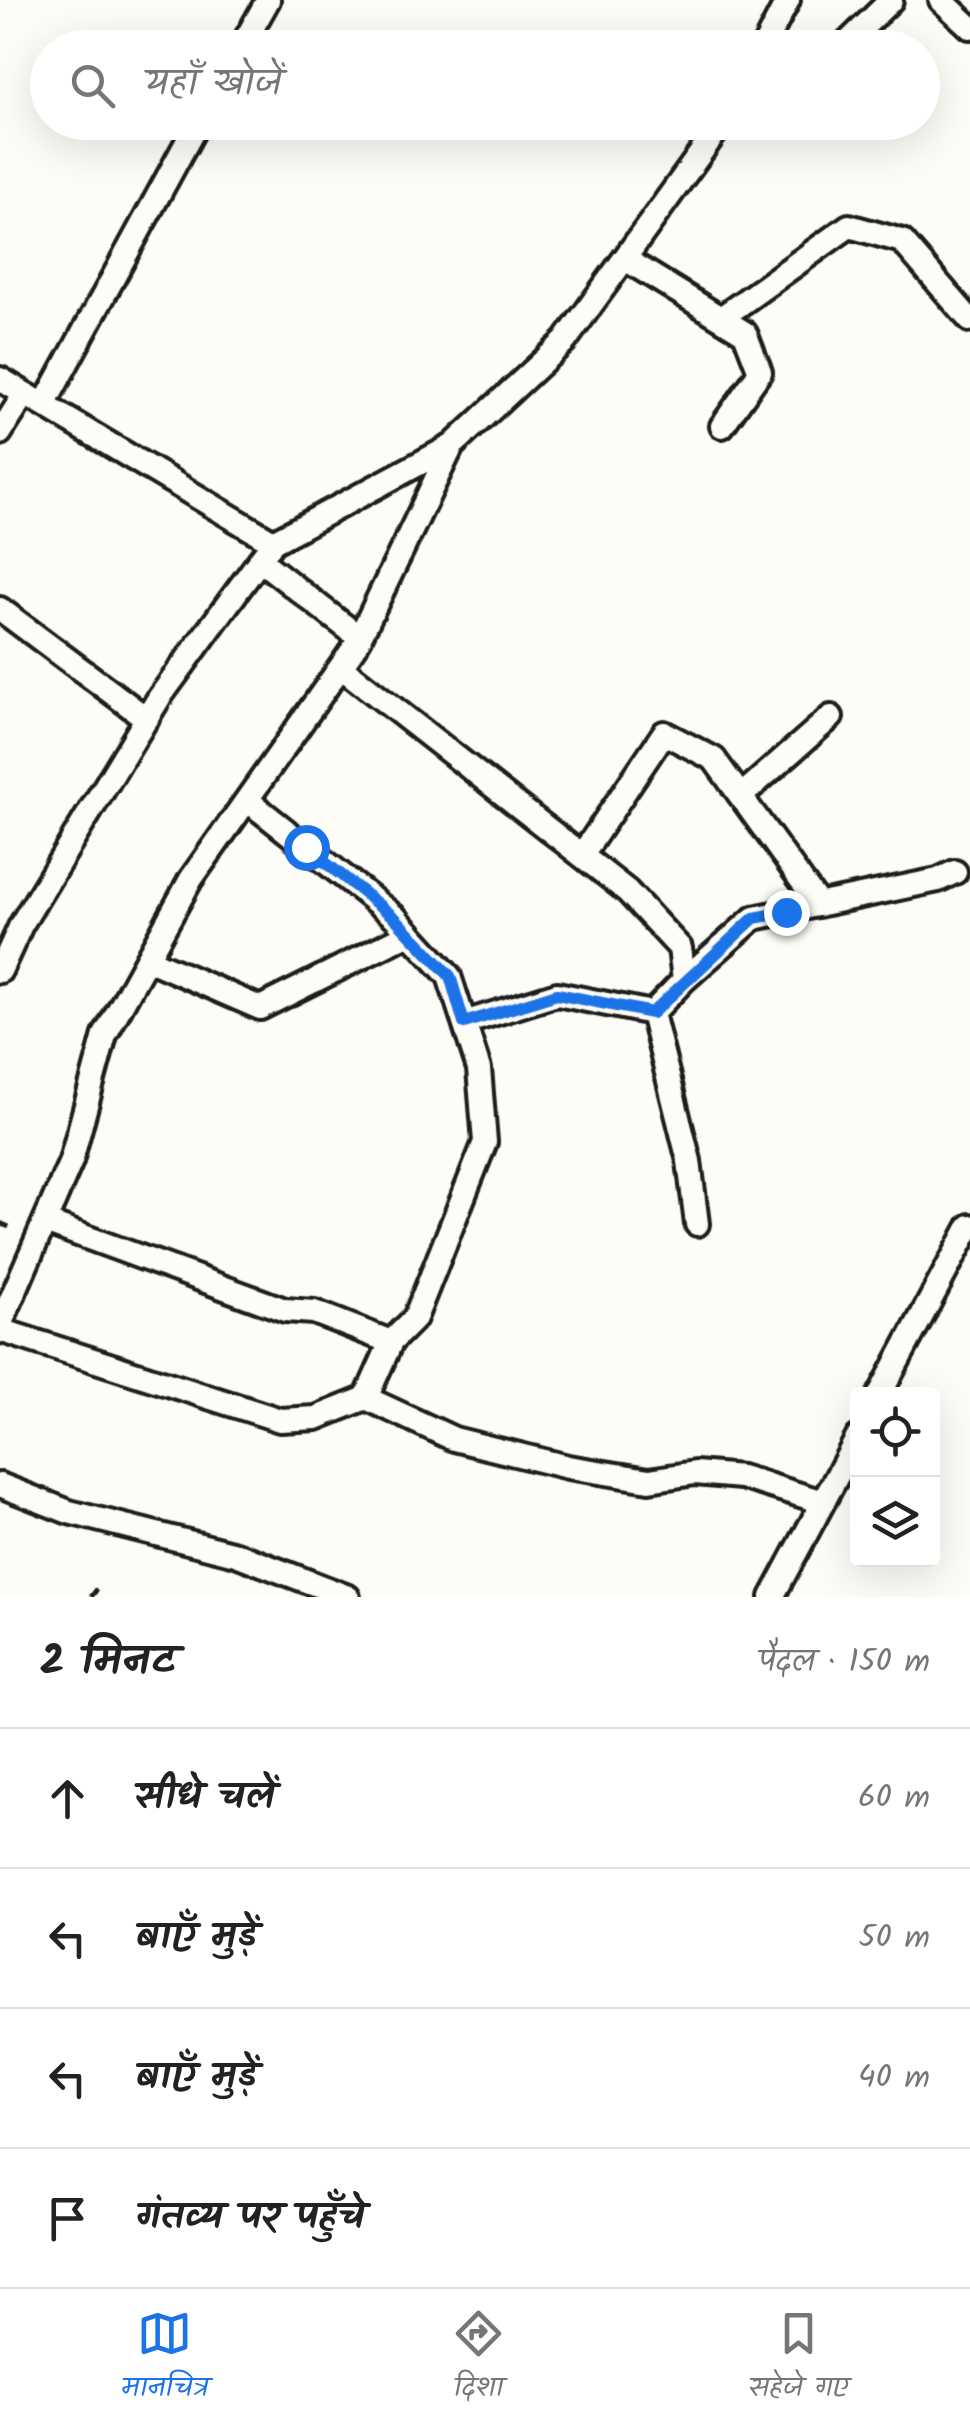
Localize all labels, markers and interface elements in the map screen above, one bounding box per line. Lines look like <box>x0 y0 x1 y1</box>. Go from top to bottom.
search box <box>30 30 940 140</box>
text: यहाँ खोजें <box>145 55 282 115</box>
icon: search <box>65 58 120 113</box>
route start <box>284 825 330 871</box>
route end <box>764 890 810 936</box>
map controls <box>850 1387 940 1567</box>
button: locate <box>850 1387 940 1477</box>
button: layers <box>850 1477 940 1567</box>
text: 2 मिनट <box>40 1629 176 1696</box>
text: पैदल · 150 m <box>758 1637 930 1688</box>
text: सीधे चलें <box>135 1768 275 1828</box>
icon: ahead <box>40 1771 95 1826</box>
text: 60 m <box>858 1773 930 1824</box>
text: बाएँ मुड़ें <box>135 1908 257 1968</box>
icon: left <box>40 1911 95 1966</box>
text: 50 m <box>859 1913 930 1964</box>
text: बाएँ मुड़ें <box>135 2048 257 2108</box>
icon: left <box>40 2051 95 2106</box>
text: 40 m <box>858 2053 930 2104</box>
text: गंतव्य पर पहुँचे <box>135 2188 365 2248</box>
icon: arrive <box>40 2191 95 2246</box>
tab: मानचित्र <box>121 2306 208 2411</box>
tab: दिशा <box>451 2306 506 2411</box>
tab: सहेजे गए <box>749 2306 849 2411</box>

